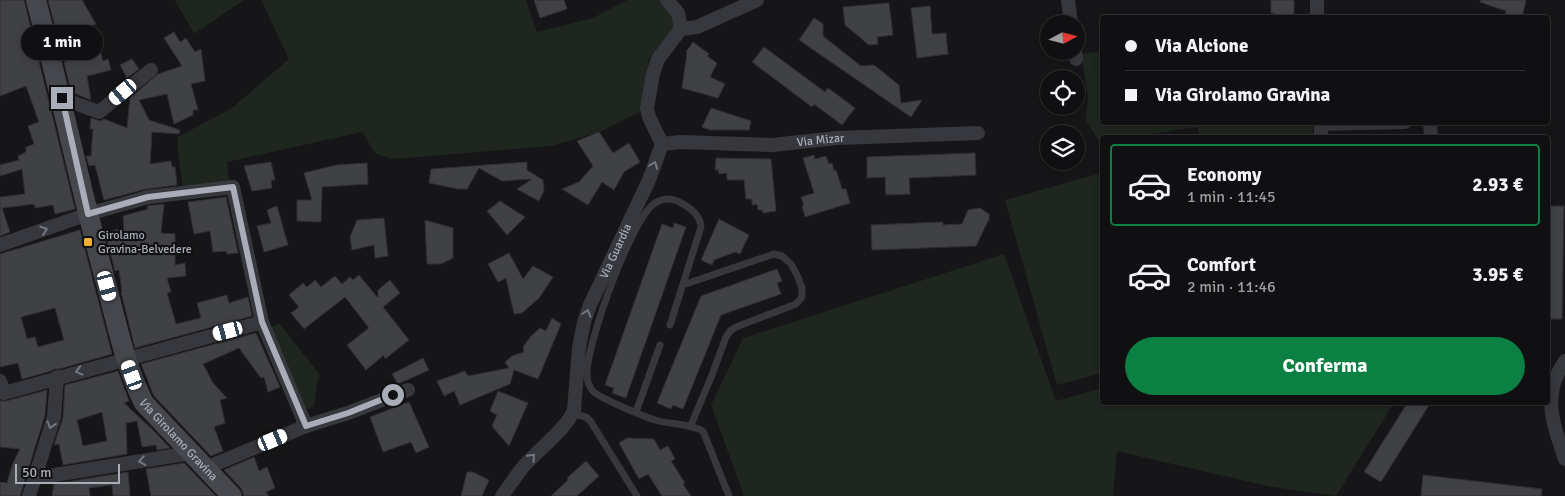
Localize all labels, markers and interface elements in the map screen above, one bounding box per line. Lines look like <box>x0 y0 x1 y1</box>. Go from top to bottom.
north arrow <box>1040 15 1085 60</box>
map controls <box>1040 15 1085 170</box>
callout: 1 min <box>21 26 103 61</box>
text: 1 min <box>43 32 81 52</box>
text: Via Alcione <box>1155 34 1248 58</box>
button: locate <box>1040 70 1085 115</box>
car <box>106 77 139 107</box>
text: Via Girolamo Gravina <box>1155 83 1330 107</box>
route end <box>51 87 73 109</box>
button: layers <box>1040 125 1085 170</box>
street label: Via Mizar <box>796 131 845 150</box>
one-way arrow <box>648 161 659 170</box>
icon: car <box>1127 163 1172 208</box>
text: Economy <box>1187 163 1261 187</box>
text: 2.93 € <box>1472 173 1523 197</box>
text: 1 min · 11:45 <box>1187 187 1276 207</box>
street label: Via Guardia <box>596 221 635 281</box>
one-way arrow <box>39 226 48 236</box>
place label: Girolamo Gravina-Belvedere <box>98 228 192 257</box>
marker: Girolamo Gravina-Belvedere <box>82 236 94 248</box>
icon: car <box>1127 253 1172 298</box>
text: Comfort <box>1187 253 1256 277</box>
text: 3.95 € <box>1472 263 1523 287</box>
car <box>95 270 118 302</box>
text: 2 min · 11:46 <box>1187 277 1276 297</box>
one-way arrow <box>582 309 592 317</box>
car <box>211 320 244 342</box>
button: Conferma <box>1125 337 1525 395</box>
car <box>119 358 144 392</box>
one-way arrow <box>76 366 84 376</box>
route start <box>382 384 404 406</box>
street label: Via Girolamo Gravina <box>135 397 221 484</box>
one-way arrow <box>47 421 57 429</box>
car <box>256 427 289 453</box>
one-way arrow <box>526 454 535 463</box>
one-way arrow <box>138 455 147 465</box>
scale bar <box>15 461 120 484</box>
text: 50 m <box>22 464 51 481</box>

